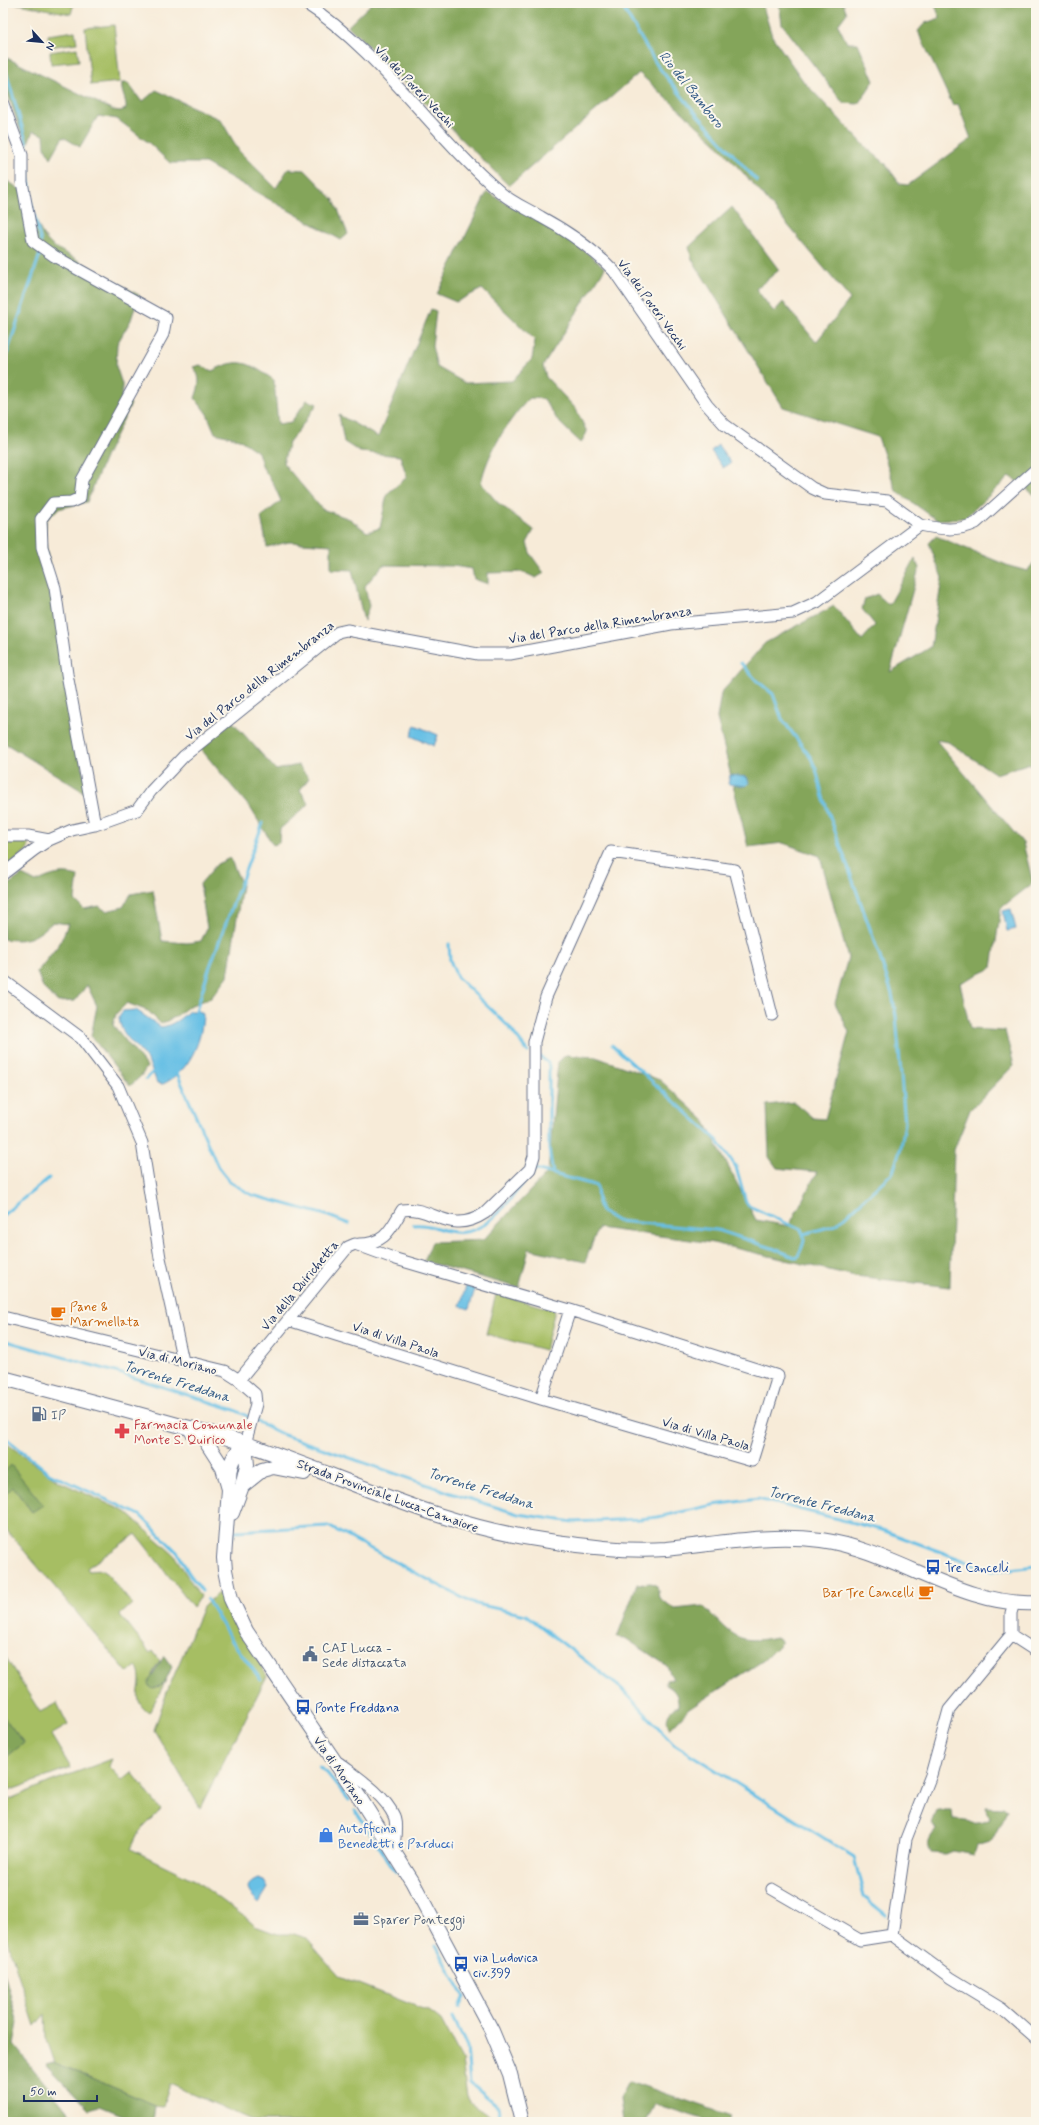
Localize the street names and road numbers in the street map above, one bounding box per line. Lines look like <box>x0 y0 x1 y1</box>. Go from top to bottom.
street label: Via dei Poveri Vecchi <box>370 42 458 132</box>
street label: Via dei Poveri Vecchi <box>613 256 691 354</box>
street label: Via del Parco della Rimembranza <box>507 603 693 648</box>
street label: Via del Parco della Rimembranza <box>182 617 338 745</box>
street label: Via della Quirichetta <box>257 1237 343 1335</box>
street label: Via di Villa Paola <box>350 1318 441 1362</box>
street label: Via di Moriano <box>137 1343 219 1380</box>
street label: Via di Villa Paola <box>660 1414 751 1455</box>
street label: Strada Provinciale Lucca-Camaiore <box>294 1456 481 1537</box>
street label: Via di Moriano <box>309 1733 369 1809</box>

